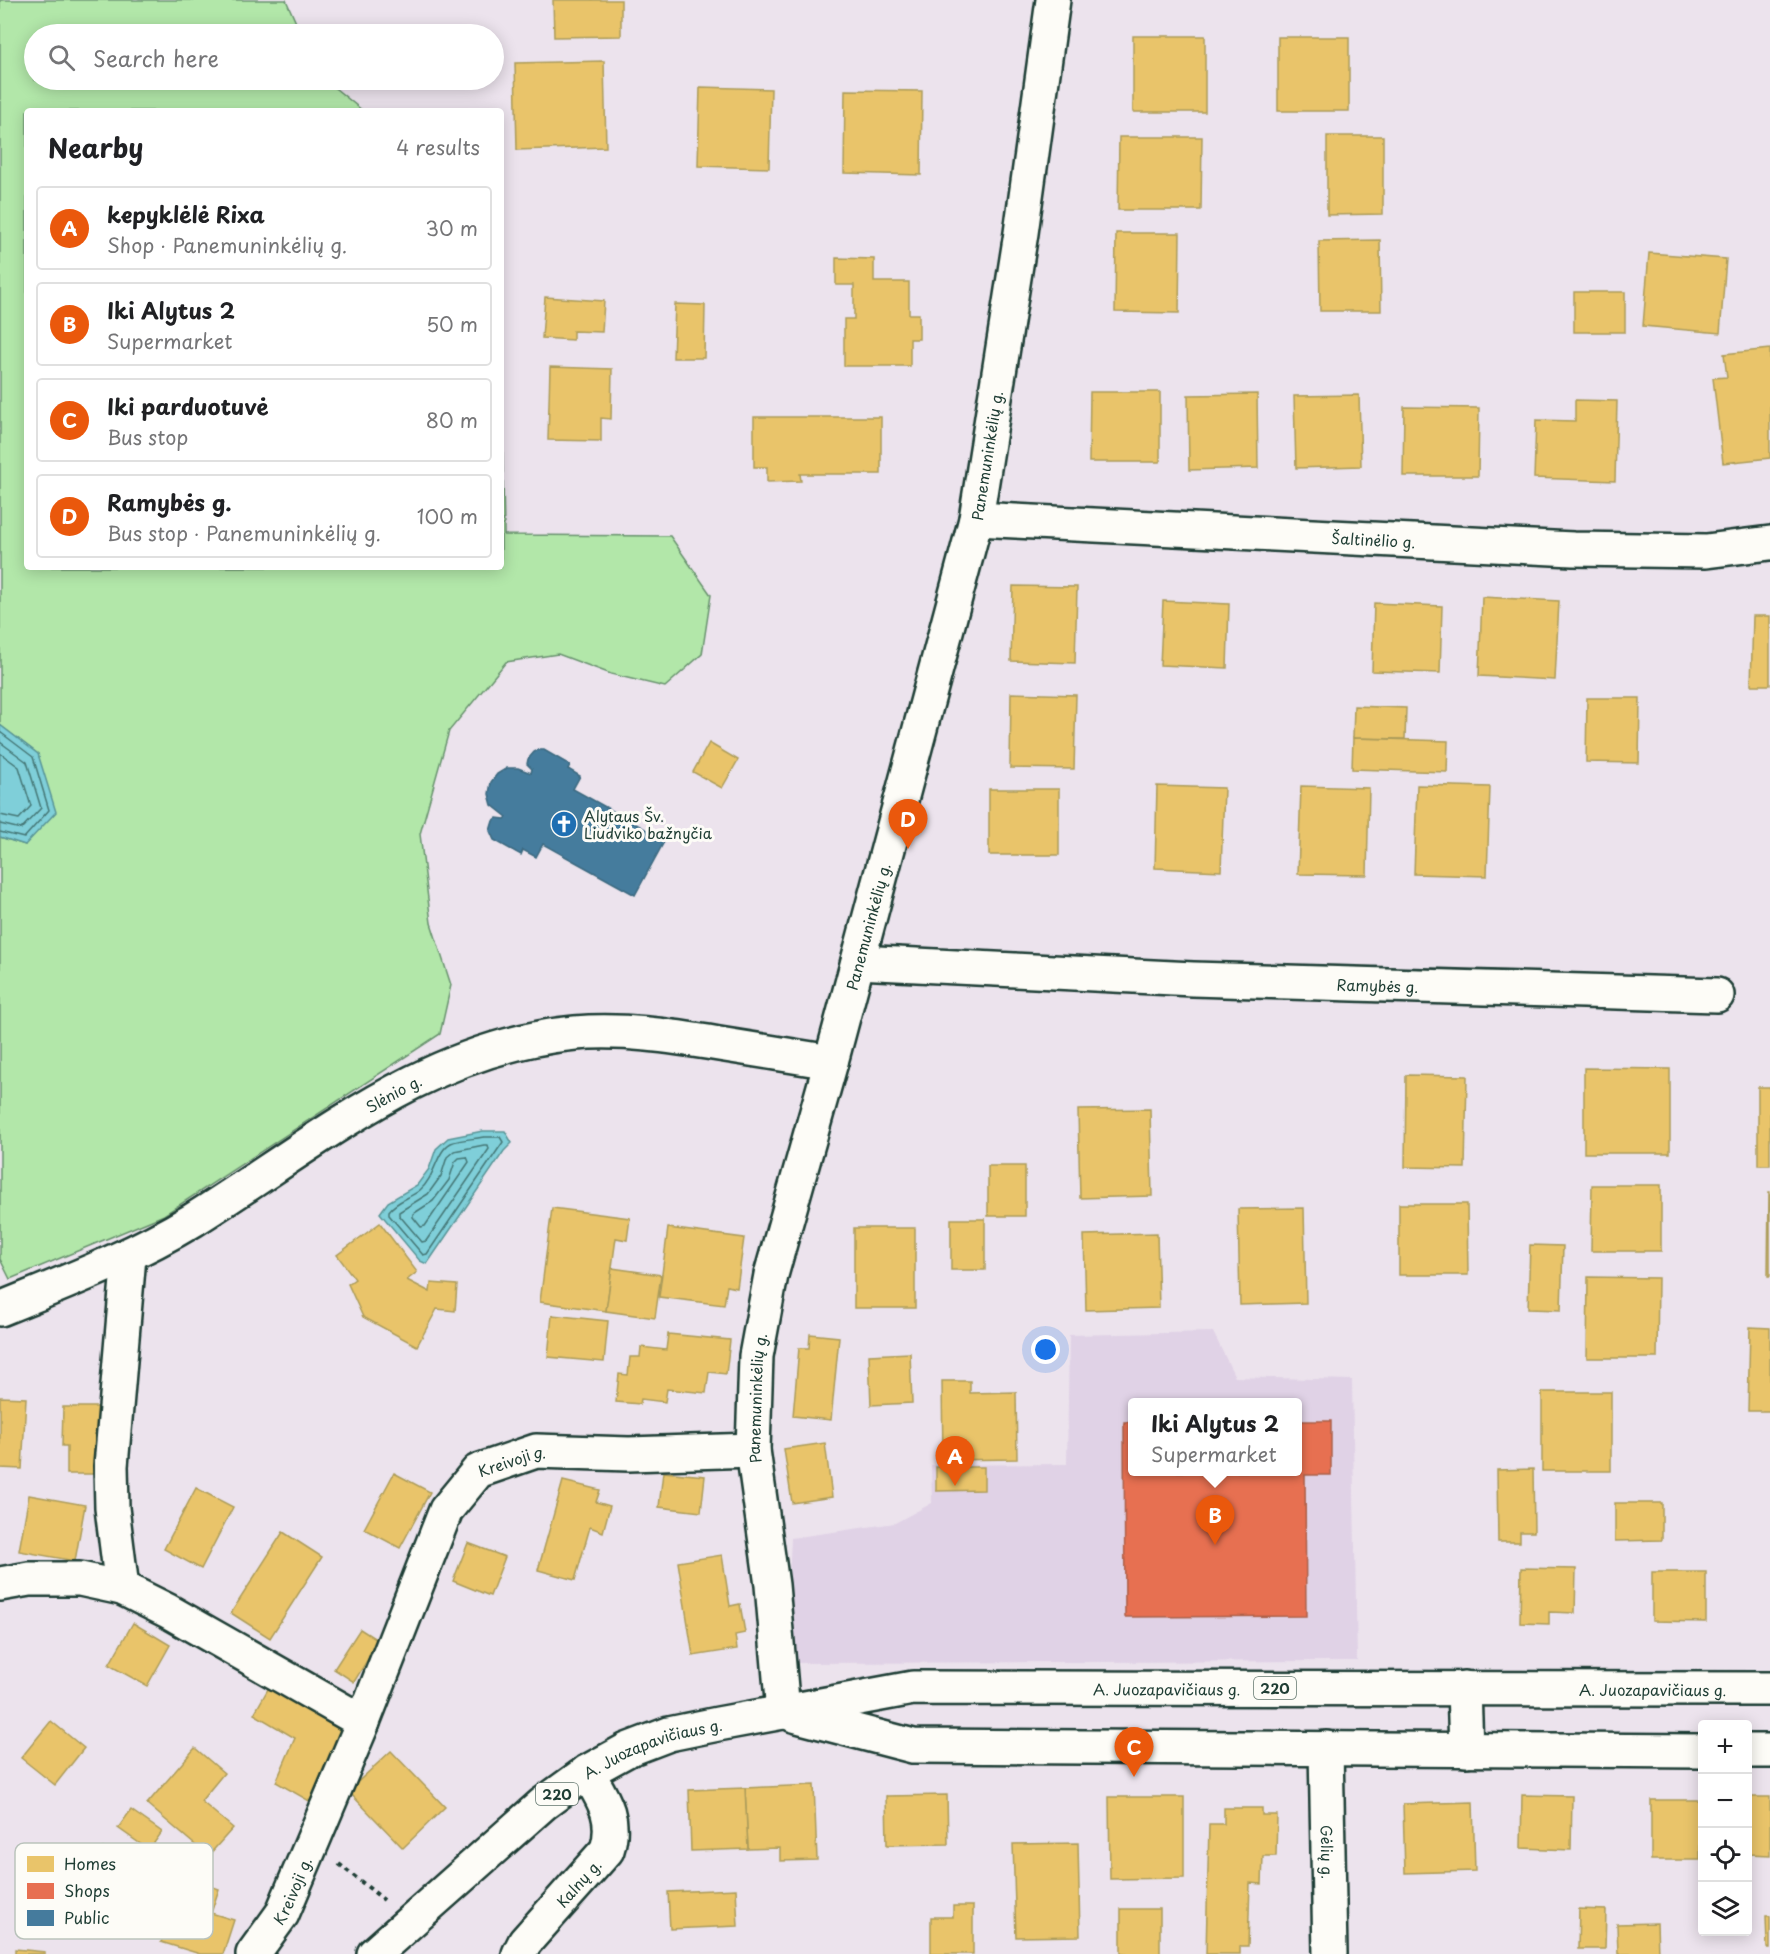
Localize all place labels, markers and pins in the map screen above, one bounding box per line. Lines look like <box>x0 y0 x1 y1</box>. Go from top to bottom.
pin: D <box>888 800 928 849</box>
place label: Alytaus Šv. Liudviko bažnyčia <box>584 804 713 844</box>
church icon: Alytaus Šv. Liudviko bažnyčia <box>549 809 579 839</box>
pin: A <box>936 1436 974 1486</box>
pin: B <box>1196 1496 1234 1545</box>
pin: C <box>1114 1728 1154 1777</box>

